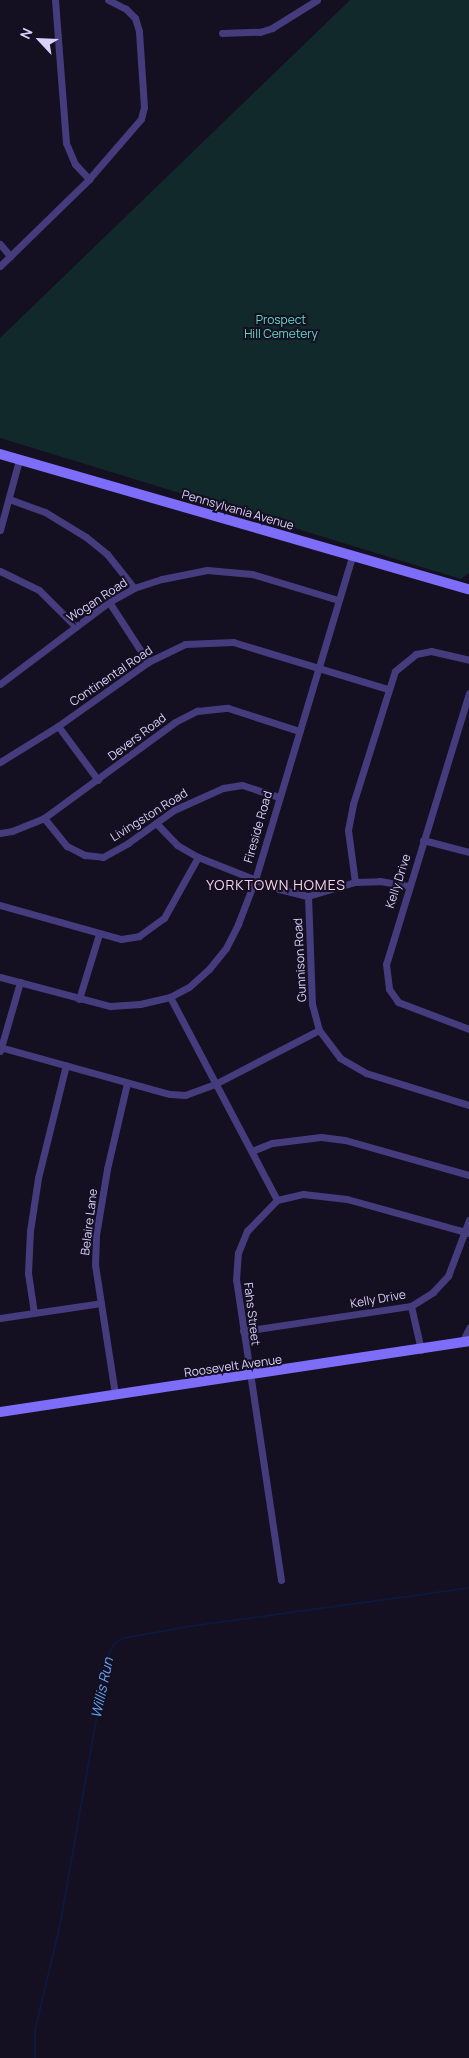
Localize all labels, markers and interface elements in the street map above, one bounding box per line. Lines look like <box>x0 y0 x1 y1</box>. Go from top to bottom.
north arrow <box>15 15 65 65</box>
text: N <box>15 25 37 42</box>
park label: Prospect Hill Cemetery <box>244 313 318 341</box>
street label: Pennsylvania Avenue <box>180 487 296 533</box>
street label: Wogan Road <box>64 575 130 625</box>
street label: Continental Road <box>67 643 155 709</box>
street label: Devers Road <box>105 711 169 763</box>
street label: Livingston Road <box>108 786 190 844</box>
street label: Fireside Road <box>241 789 275 865</box>
street label: Kelly Drive <box>382 852 414 910</box>
district label: YORKTOWN HOMES <box>204 877 348 893</box>
street label: Gunnison Road <box>291 918 309 1002</box>
street label: Belaire Lane <box>78 1188 100 1256</box>
street label: Fahs Street <box>241 1282 263 1346</box>
street label: Kelly Drive <box>349 1287 407 1311</box>
street label: Roosevelt Avenue <box>183 1352 283 1380</box>
water label: Willis Run <box>87 1656 117 1720</box>

